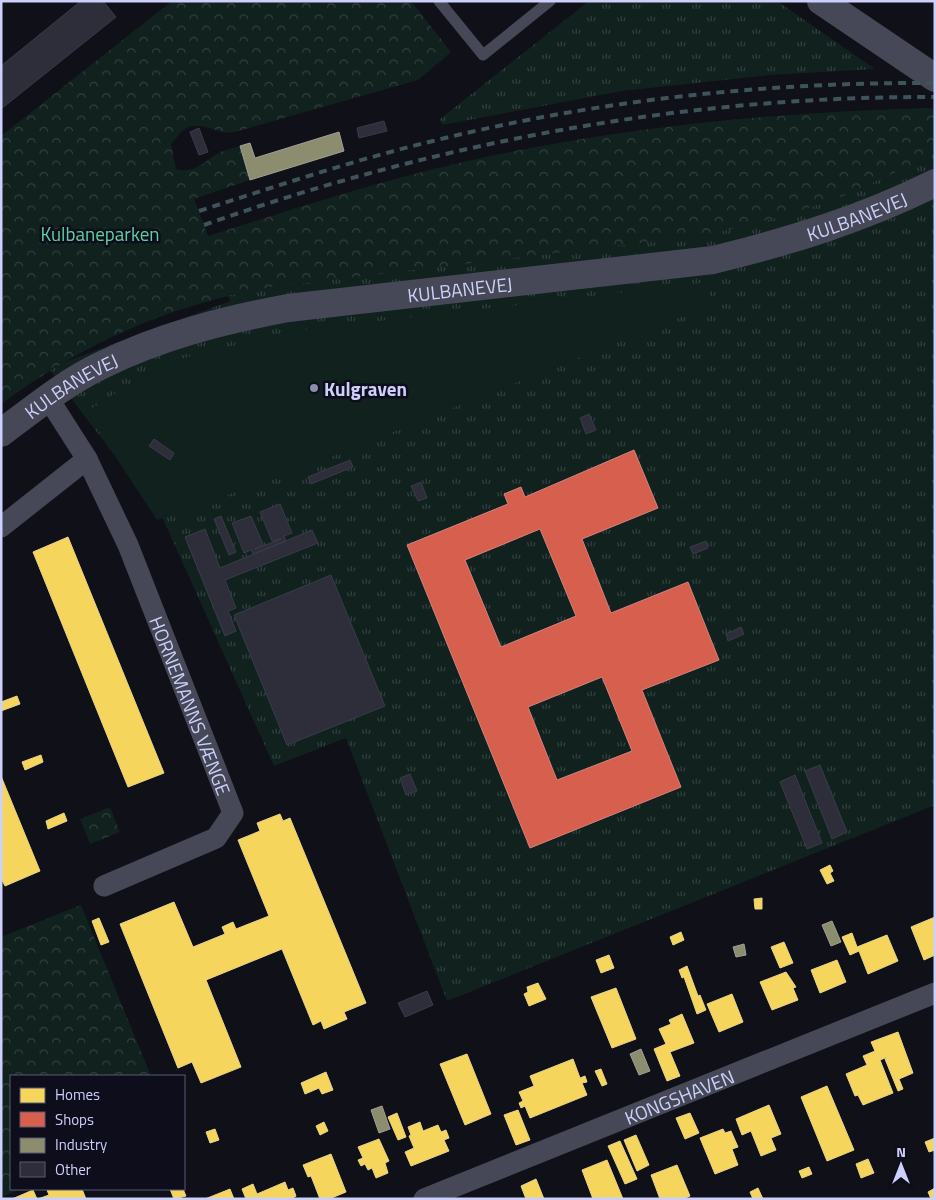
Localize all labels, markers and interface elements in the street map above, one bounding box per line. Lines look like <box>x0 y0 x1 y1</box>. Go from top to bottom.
street label: KULBANEVEJ <box>803 184 911 248</box>
park label: Kulbaneparken <box>40 219 160 248</box>
street label: KULBANEVEJ <box>406 268 514 309</box>
street label: KULBANEVEJ <box>18 345 122 425</box>
place label: Kulgraven <box>324 374 407 403</box>
marker: Kulgraven <box>308 382 320 394</box>
street label: HORNEMANNS VÆNGE <box>143 612 239 799</box>
street label: KONGSHAVEN <box>620 1061 738 1131</box>
legend <box>10 1075 185 1190</box>
text: Homes <box>55 1083 100 1106</box>
text: Shops <box>55 1108 94 1131</box>
text: Industry <box>55 1133 107 1156</box>
north arrow <box>876 1140 926 1190</box>
text: N <box>896 1141 906 1162</box>
text: Other <box>55 1158 91 1181</box>

